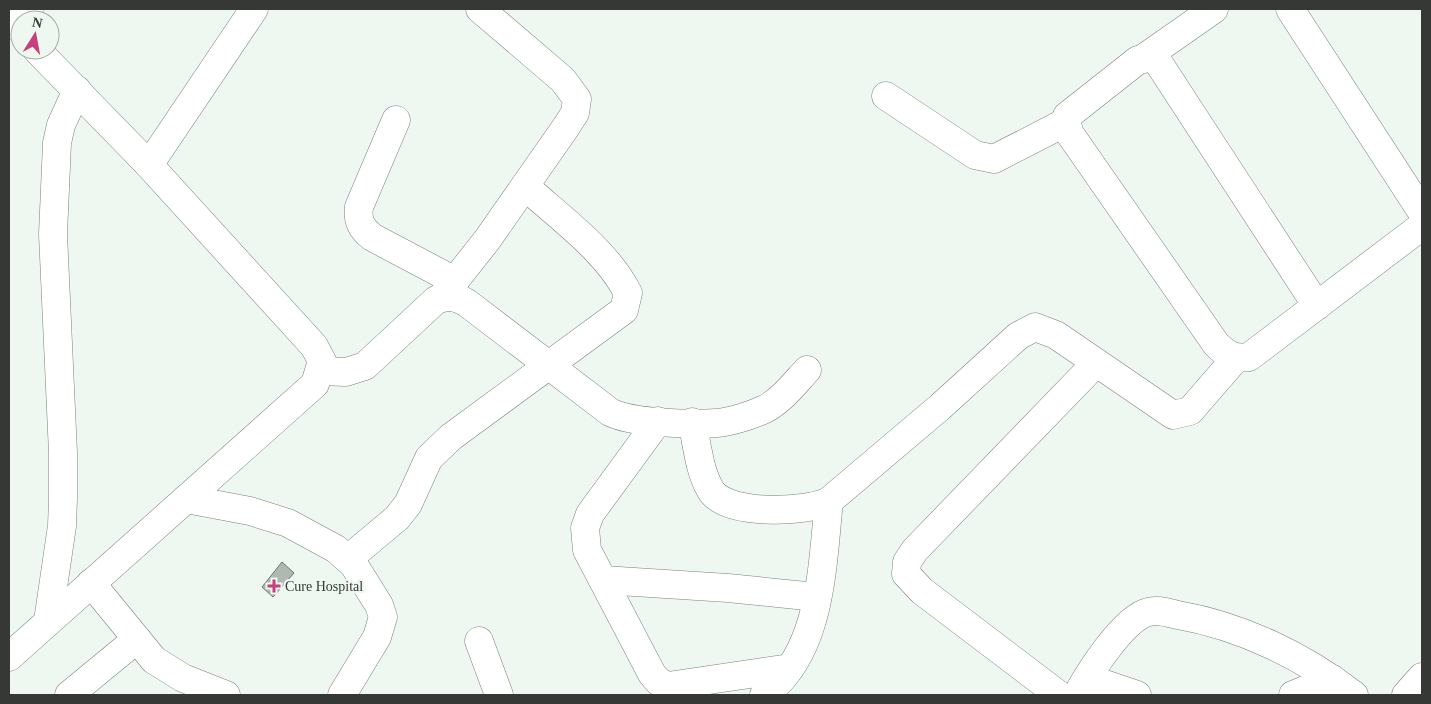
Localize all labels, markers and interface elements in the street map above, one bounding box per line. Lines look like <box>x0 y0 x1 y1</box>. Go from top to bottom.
north arrow <box>10 10 60 60</box>
text: N <box>31 14 44 31</box>
marker: Cure Hospital <box>267 579 281 593</box>
place label: Cure Hospital <box>285 579 363 594</box>

